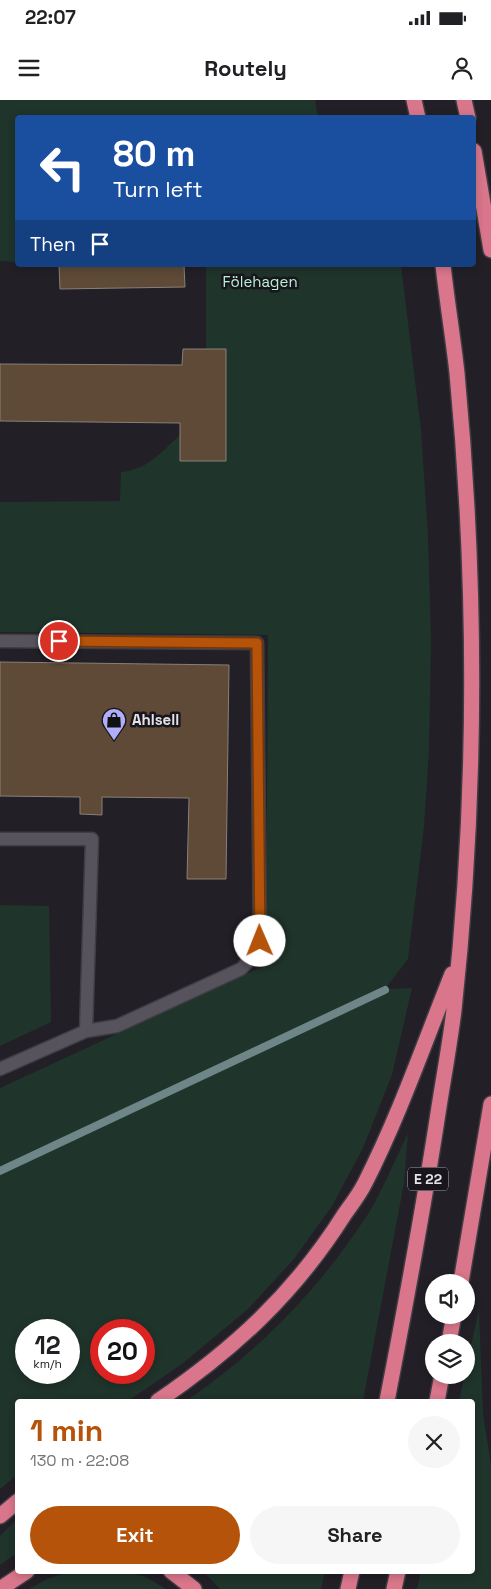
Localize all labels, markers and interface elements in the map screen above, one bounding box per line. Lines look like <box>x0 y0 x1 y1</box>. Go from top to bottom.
text: 22:07 <box>25 5 76 30</box>
icon: menu <box>15 54 43 82</box>
text: Routely <box>204 54 287 82</box>
icon: person <box>448 54 476 82</box>
text: 80 m <box>113 132 195 176</box>
icon: left <box>30 135 95 200</box>
text: Turn left <box>113 175 203 203</box>
icon: arrive <box>86 230 114 258</box>
text: Then <box>30 232 76 257</box>
park label: Fölehagen <box>222 272 298 291</box>
pin <box>38 620 80 662</box>
icon: arrive <box>45 627 73 655</box>
shop icon: Ahlsell <box>101 707 127 741</box>
place label: Ahlsell <box>132 710 179 729</box>
position arrow <box>233 914 285 966</box>
road number: E 22 <box>408 1168 448 1190</box>
map controls <box>425 1274 475 1384</box>
button: sound <box>425 1274 475 1324</box>
speed limit sign: 20 <box>90 1319 155 1384</box>
text: 12 <box>34 1329 61 1361</box>
button: layers <box>425 1334 475 1384</box>
text: km/h <box>33 1356 62 1372</box>
text: 1 min <box>30 1411 103 1450</box>
button: close <box>408 1416 460 1468</box>
text: 130 m · 22:08 <box>30 1450 129 1471</box>
button: Exit <box>30 1506 240 1564</box>
button: Share <box>250 1506 460 1564</box>

